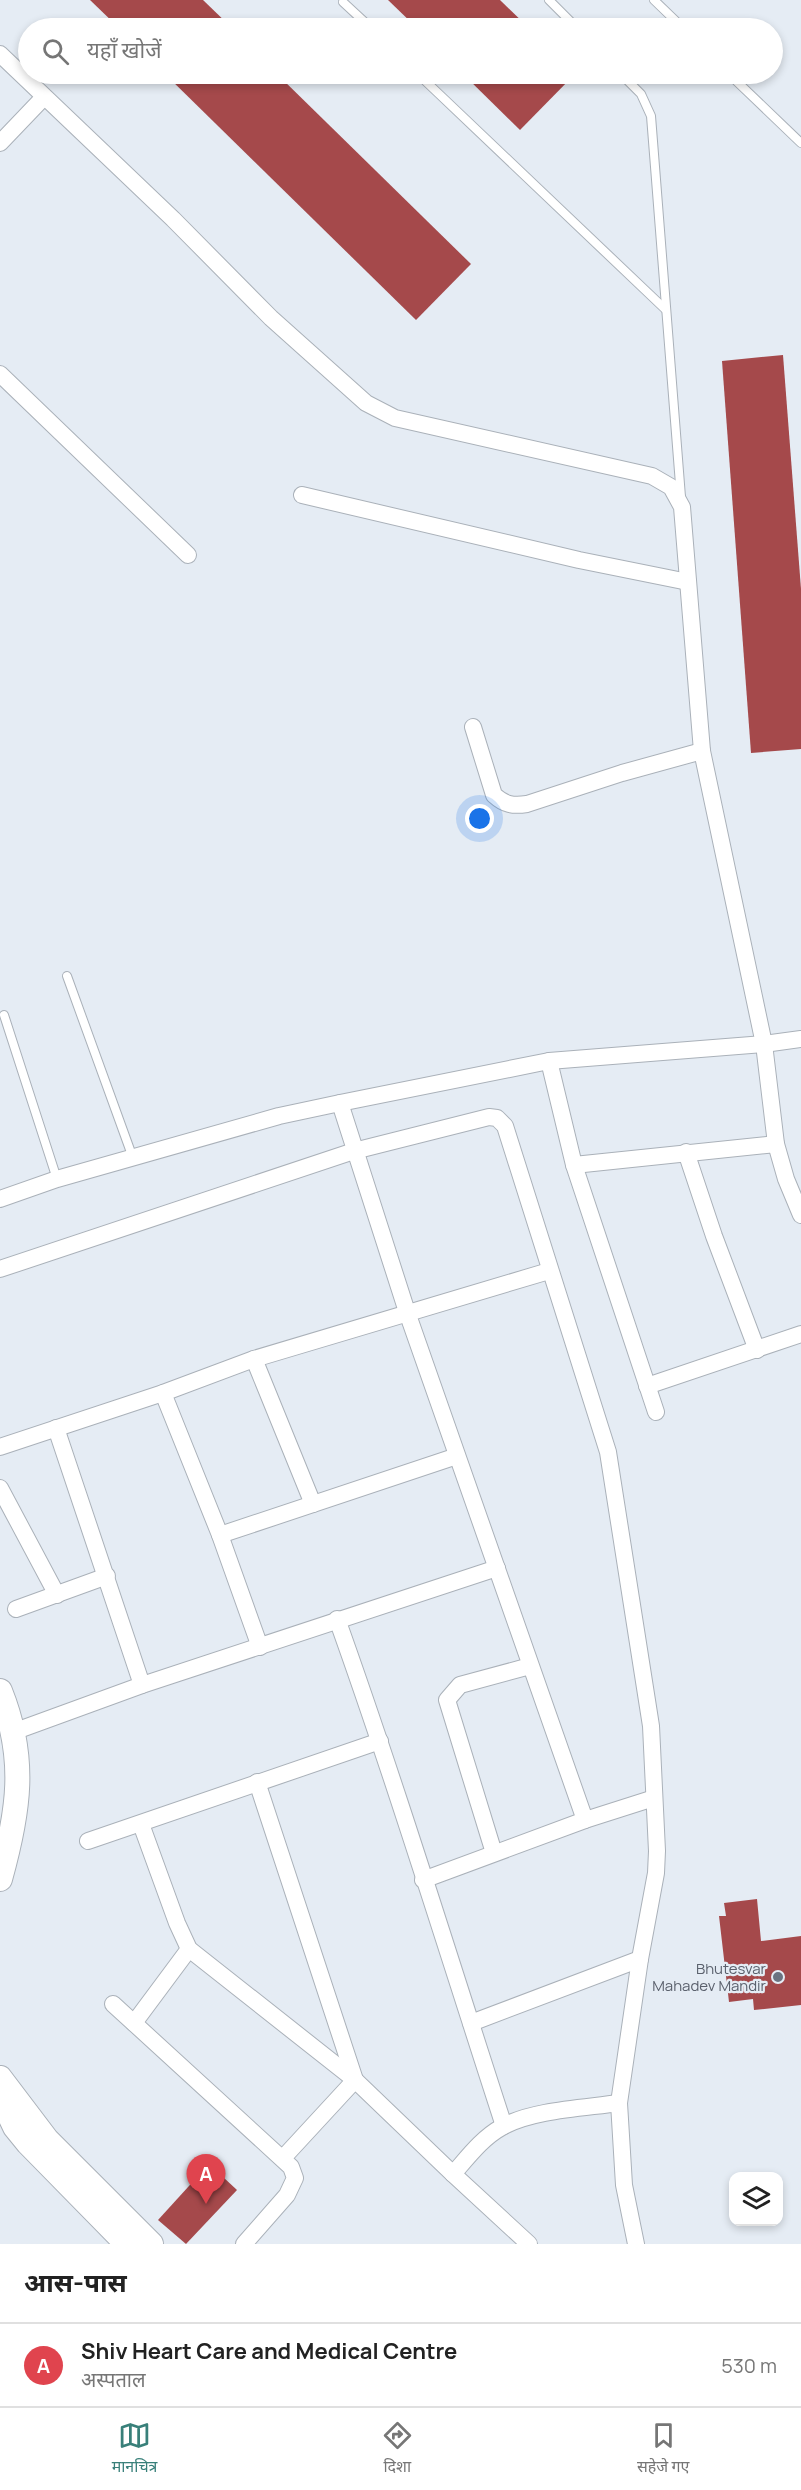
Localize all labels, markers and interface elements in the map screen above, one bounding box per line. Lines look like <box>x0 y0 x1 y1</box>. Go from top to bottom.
search box <box>18 18 783 84</box>
icon: search <box>39 35 72 68</box>
text: यहाँ खोजें <box>87 35 162 65</box>
your location <box>465 804 494 833</box>
place label: Bhutesvar Mahadev Mandir <box>652 1958 767 1996</box>
marker: Bhutesvar Mahadev Mandir <box>771 1970 785 1984</box>
pin: A <box>186 2154 226 2204</box>
map controls <box>729 2172 783 2226</box>
button: layers <box>729 2172 783 2226</box>
text: आस-पास <box>24 2264 127 2300</box>
text: Shiv Heart Care and Medical Centre <box>81 2336 457 2366</box>
text: A <box>37 2352 50 2379</box>
text: 530 m <box>721 2352 777 2379</box>
text: अस्पताल <box>81 2366 146 2393</box>
tab: मानचित्र <box>112 2419 157 2479</box>
tab: दिशा <box>381 2419 414 2479</box>
tab: सहेजे गए <box>637 2419 689 2479</box>

